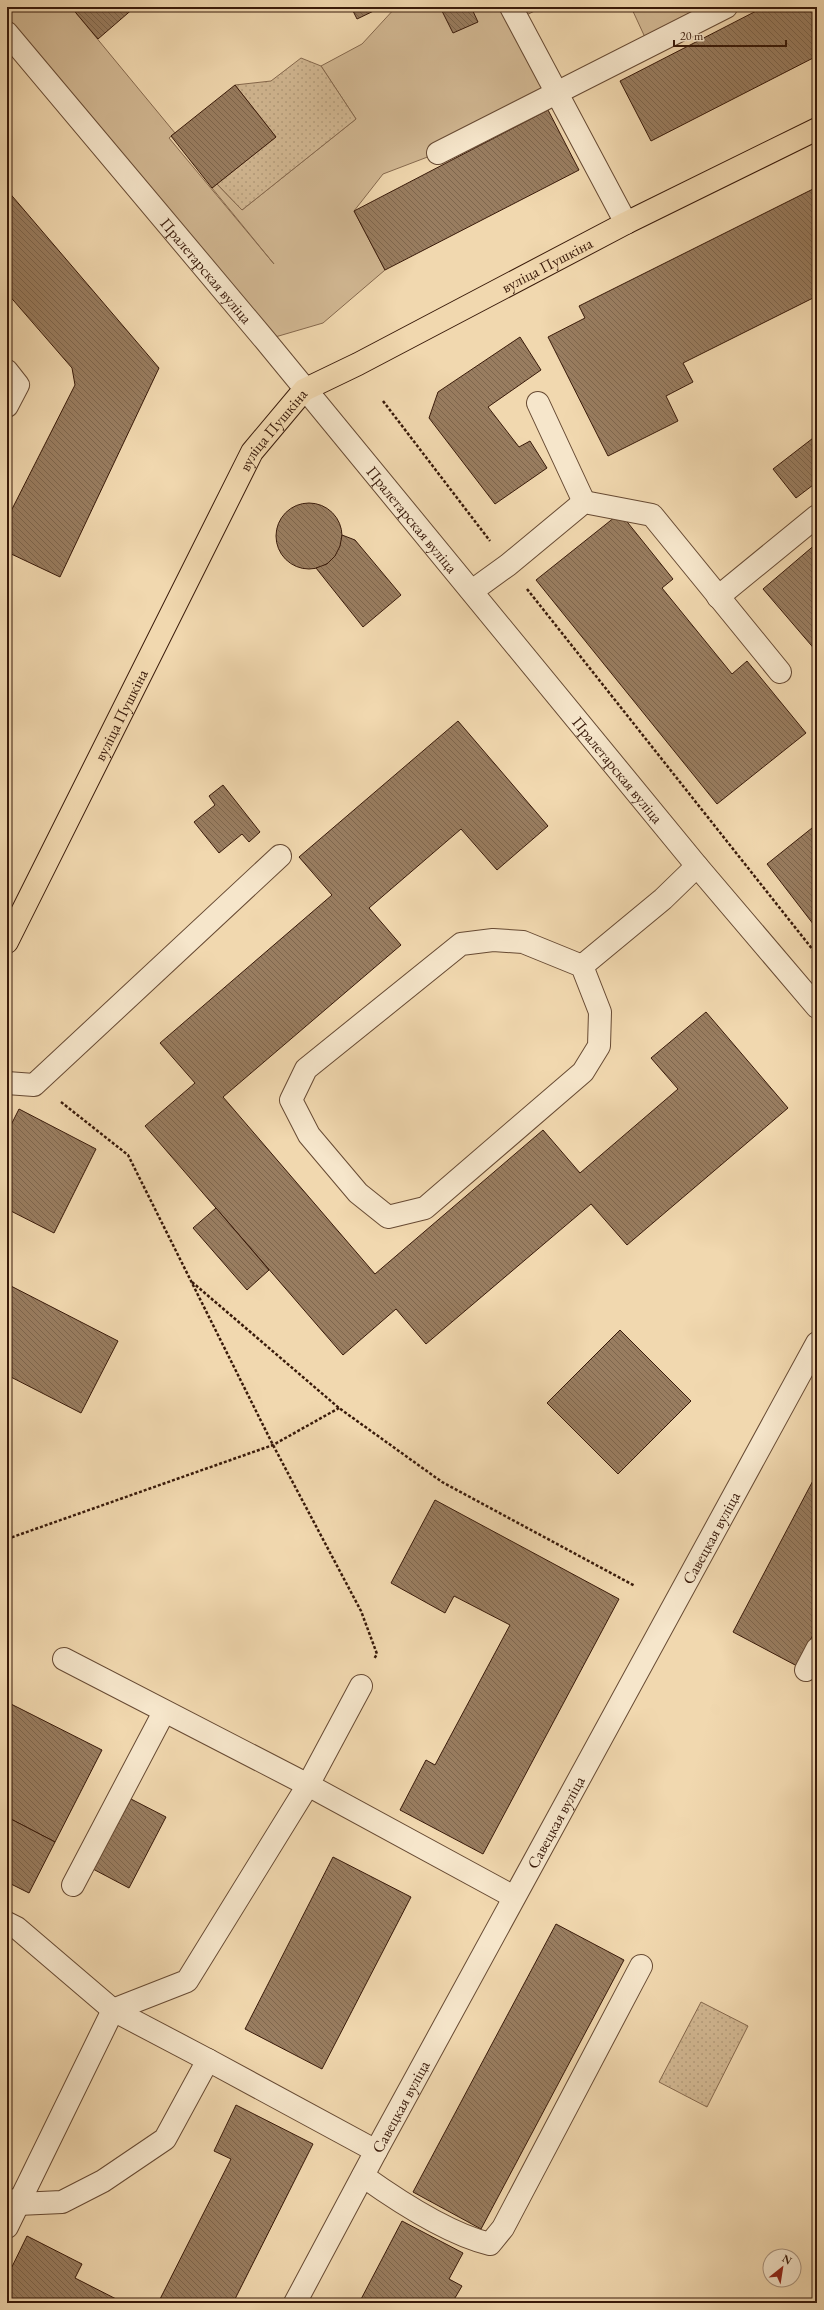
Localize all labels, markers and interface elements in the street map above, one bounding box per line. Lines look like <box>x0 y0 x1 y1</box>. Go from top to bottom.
scale bar <box>674 22 786 48</box>
text: 20 m <box>680 28 704 44</box>
street label: Пралетарская вуліца <box>156 213 258 328</box>
street label: вуліца Пушкіна <box>498 232 597 297</box>
street label: вуліца Пушкіна <box>234 383 312 475</box>
street label: Пралетарская вуліца <box>362 461 463 578</box>
street label: вуліца Пушкіна <box>89 665 153 764</box>
street label: Пралетарская вуліца <box>568 712 668 828</box>
street label: Савецкая вуліца <box>677 1487 745 1588</box>
street label: Савецкая вуліца <box>522 1771 590 1872</box>
street label: Савецкая вуліца <box>367 2056 434 2157</box>
north arrow <box>762 2248 802 2288</box>
text: N <box>780 2251 794 2268</box>

